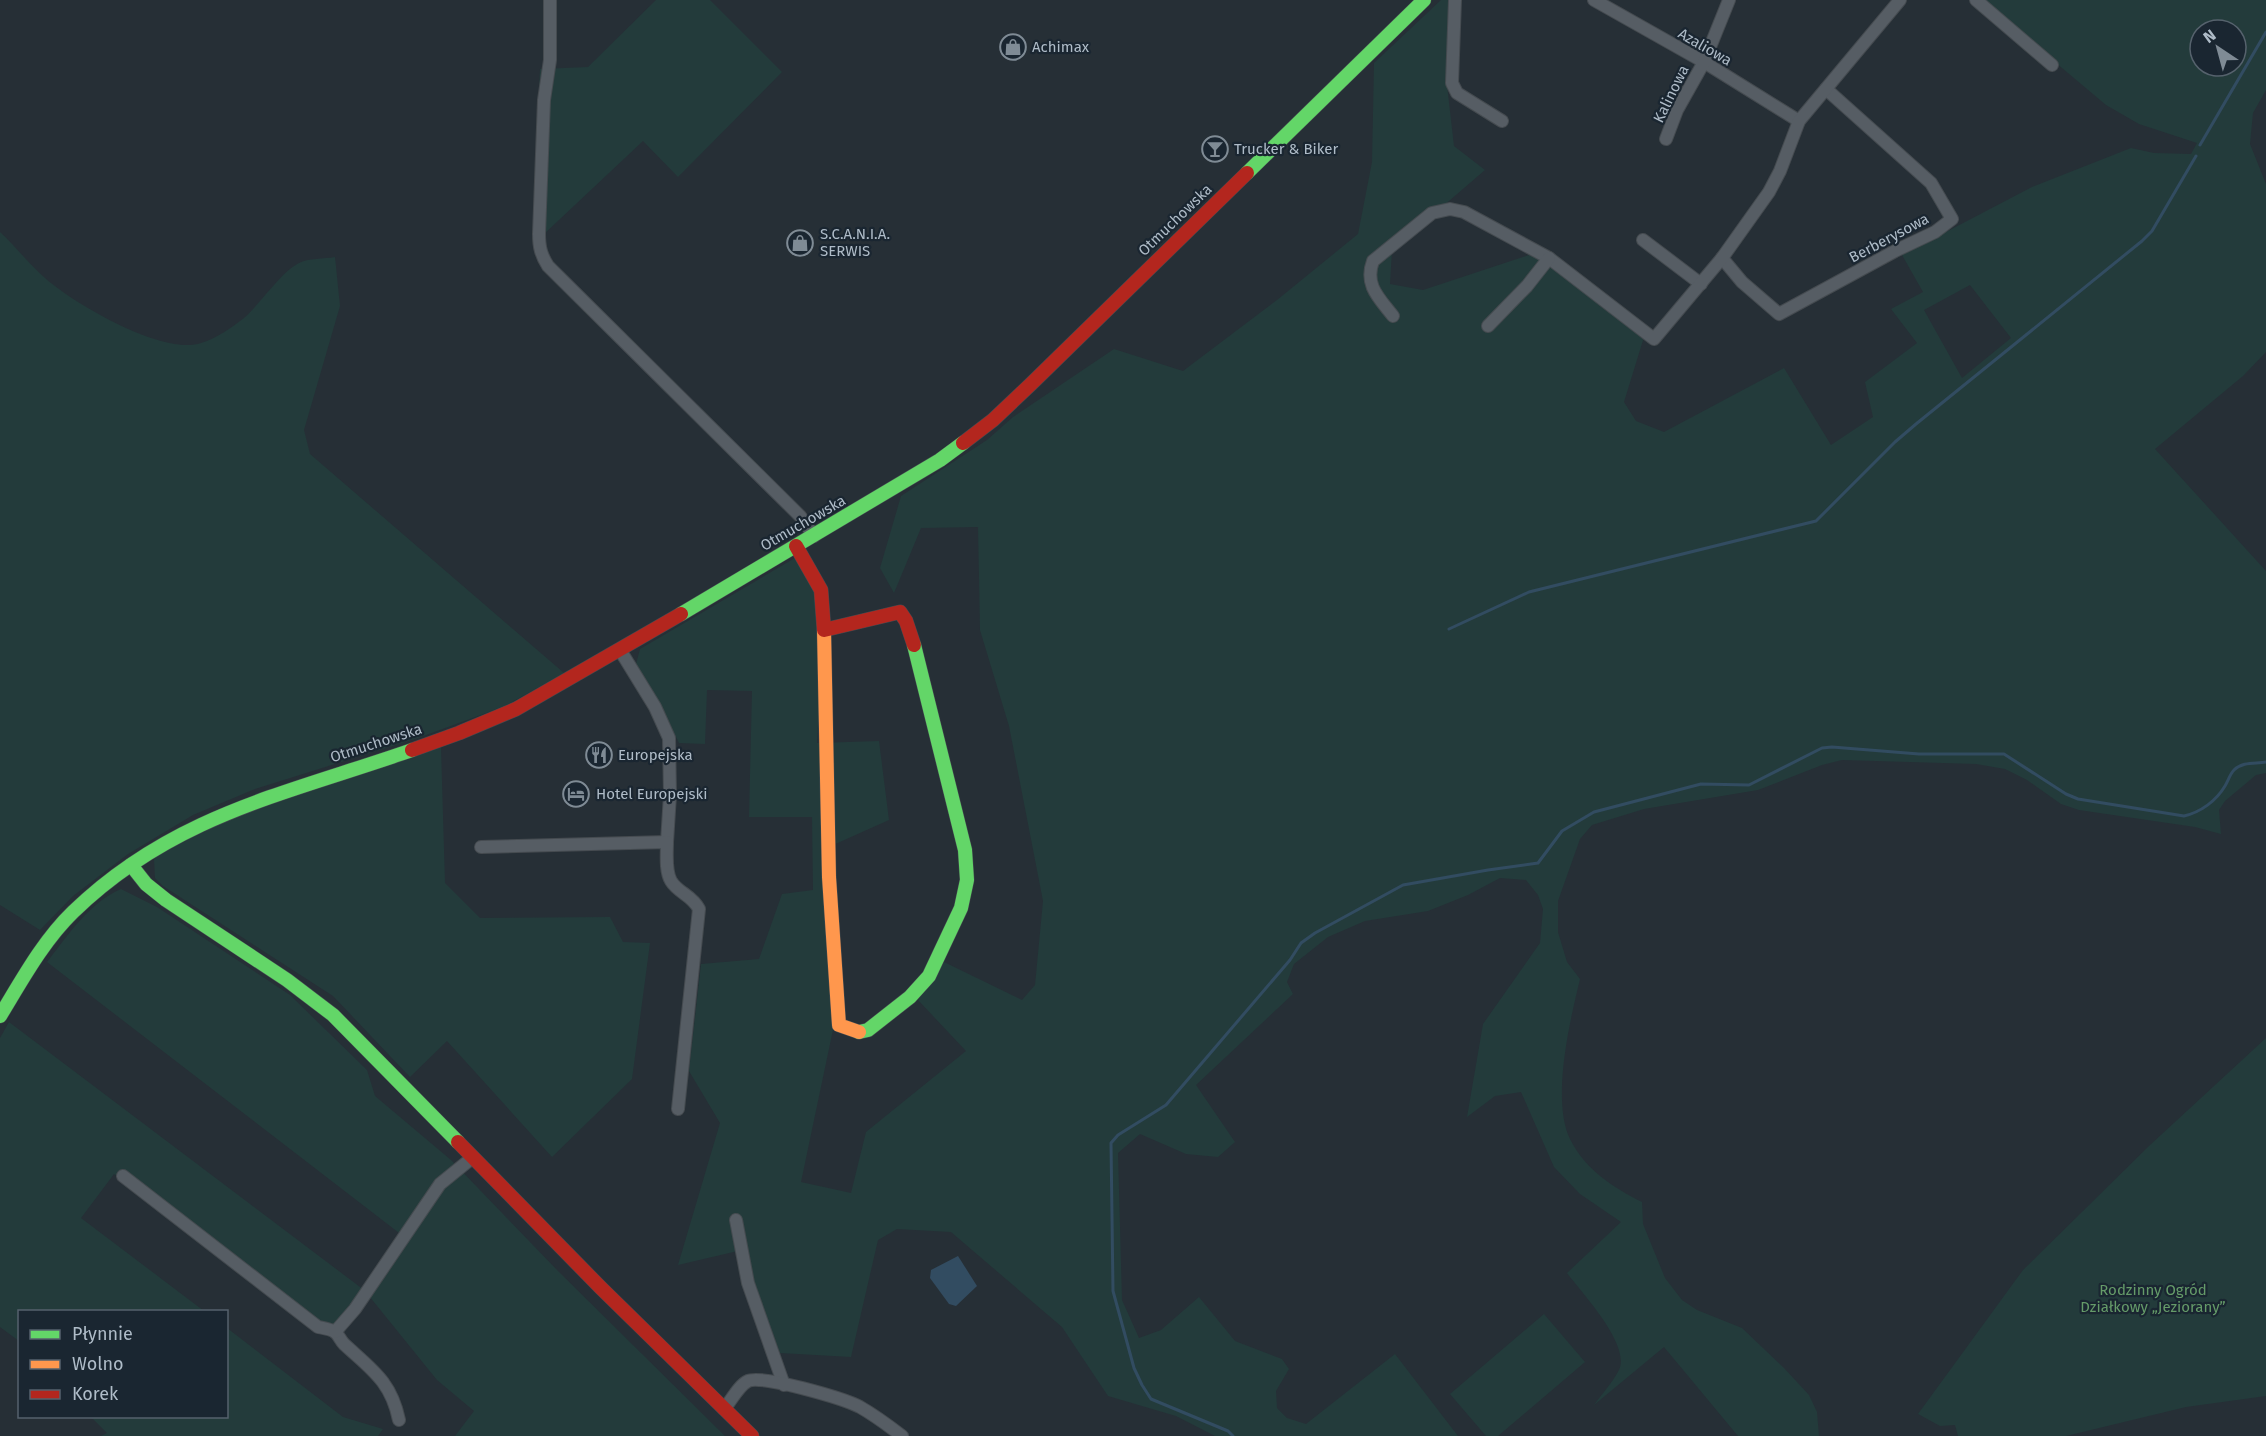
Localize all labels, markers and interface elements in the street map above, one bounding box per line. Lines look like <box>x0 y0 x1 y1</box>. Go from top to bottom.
north arrow <box>2188 18 2248 78</box>
street label: Azaliowa <box>1675 24 1735 70</box>
text: N <box>2200 25 2219 47</box>
shop icon: Achimax <box>998 32 1028 62</box>
place label: Achimax <box>1032 38 1090 56</box>
street label: Kalinowa <box>1649 62 1693 126</box>
bar icon: Trucker & Biker <box>1200 134 1230 164</box>
place label: Trucker & Biker <box>1234 140 1338 158</box>
street label: Otmuchowska <box>1134 180 1216 260</box>
street label: Berberysowa <box>1846 209 1932 267</box>
place label: S.C.A.N.I.A. SERWIS <box>820 225 890 260</box>
shop icon: S.C.A.N.I.A. SERWIS <box>785 228 815 258</box>
street label: Otmuchowska <box>757 491 849 555</box>
street label: Otmuchowska <box>328 720 424 766</box>
restaurant icon: Europejska <box>584 740 614 770</box>
place label: Europejska <box>618 746 693 764</box>
hotel icon: Hotel Europejski <box>561 779 591 809</box>
place label: Hotel Europejski <box>596 785 708 803</box>
park label: Rodzinny Ogród Działkowy „Jeziorany” <box>2080 1281 2226 1316</box>
legend <box>18 1310 228 1418</box>
text: Płynnie <box>72 1323 133 1345</box>
text: Wolno <box>72 1353 124 1375</box>
text: Korek <box>72 1383 119 1405</box>

